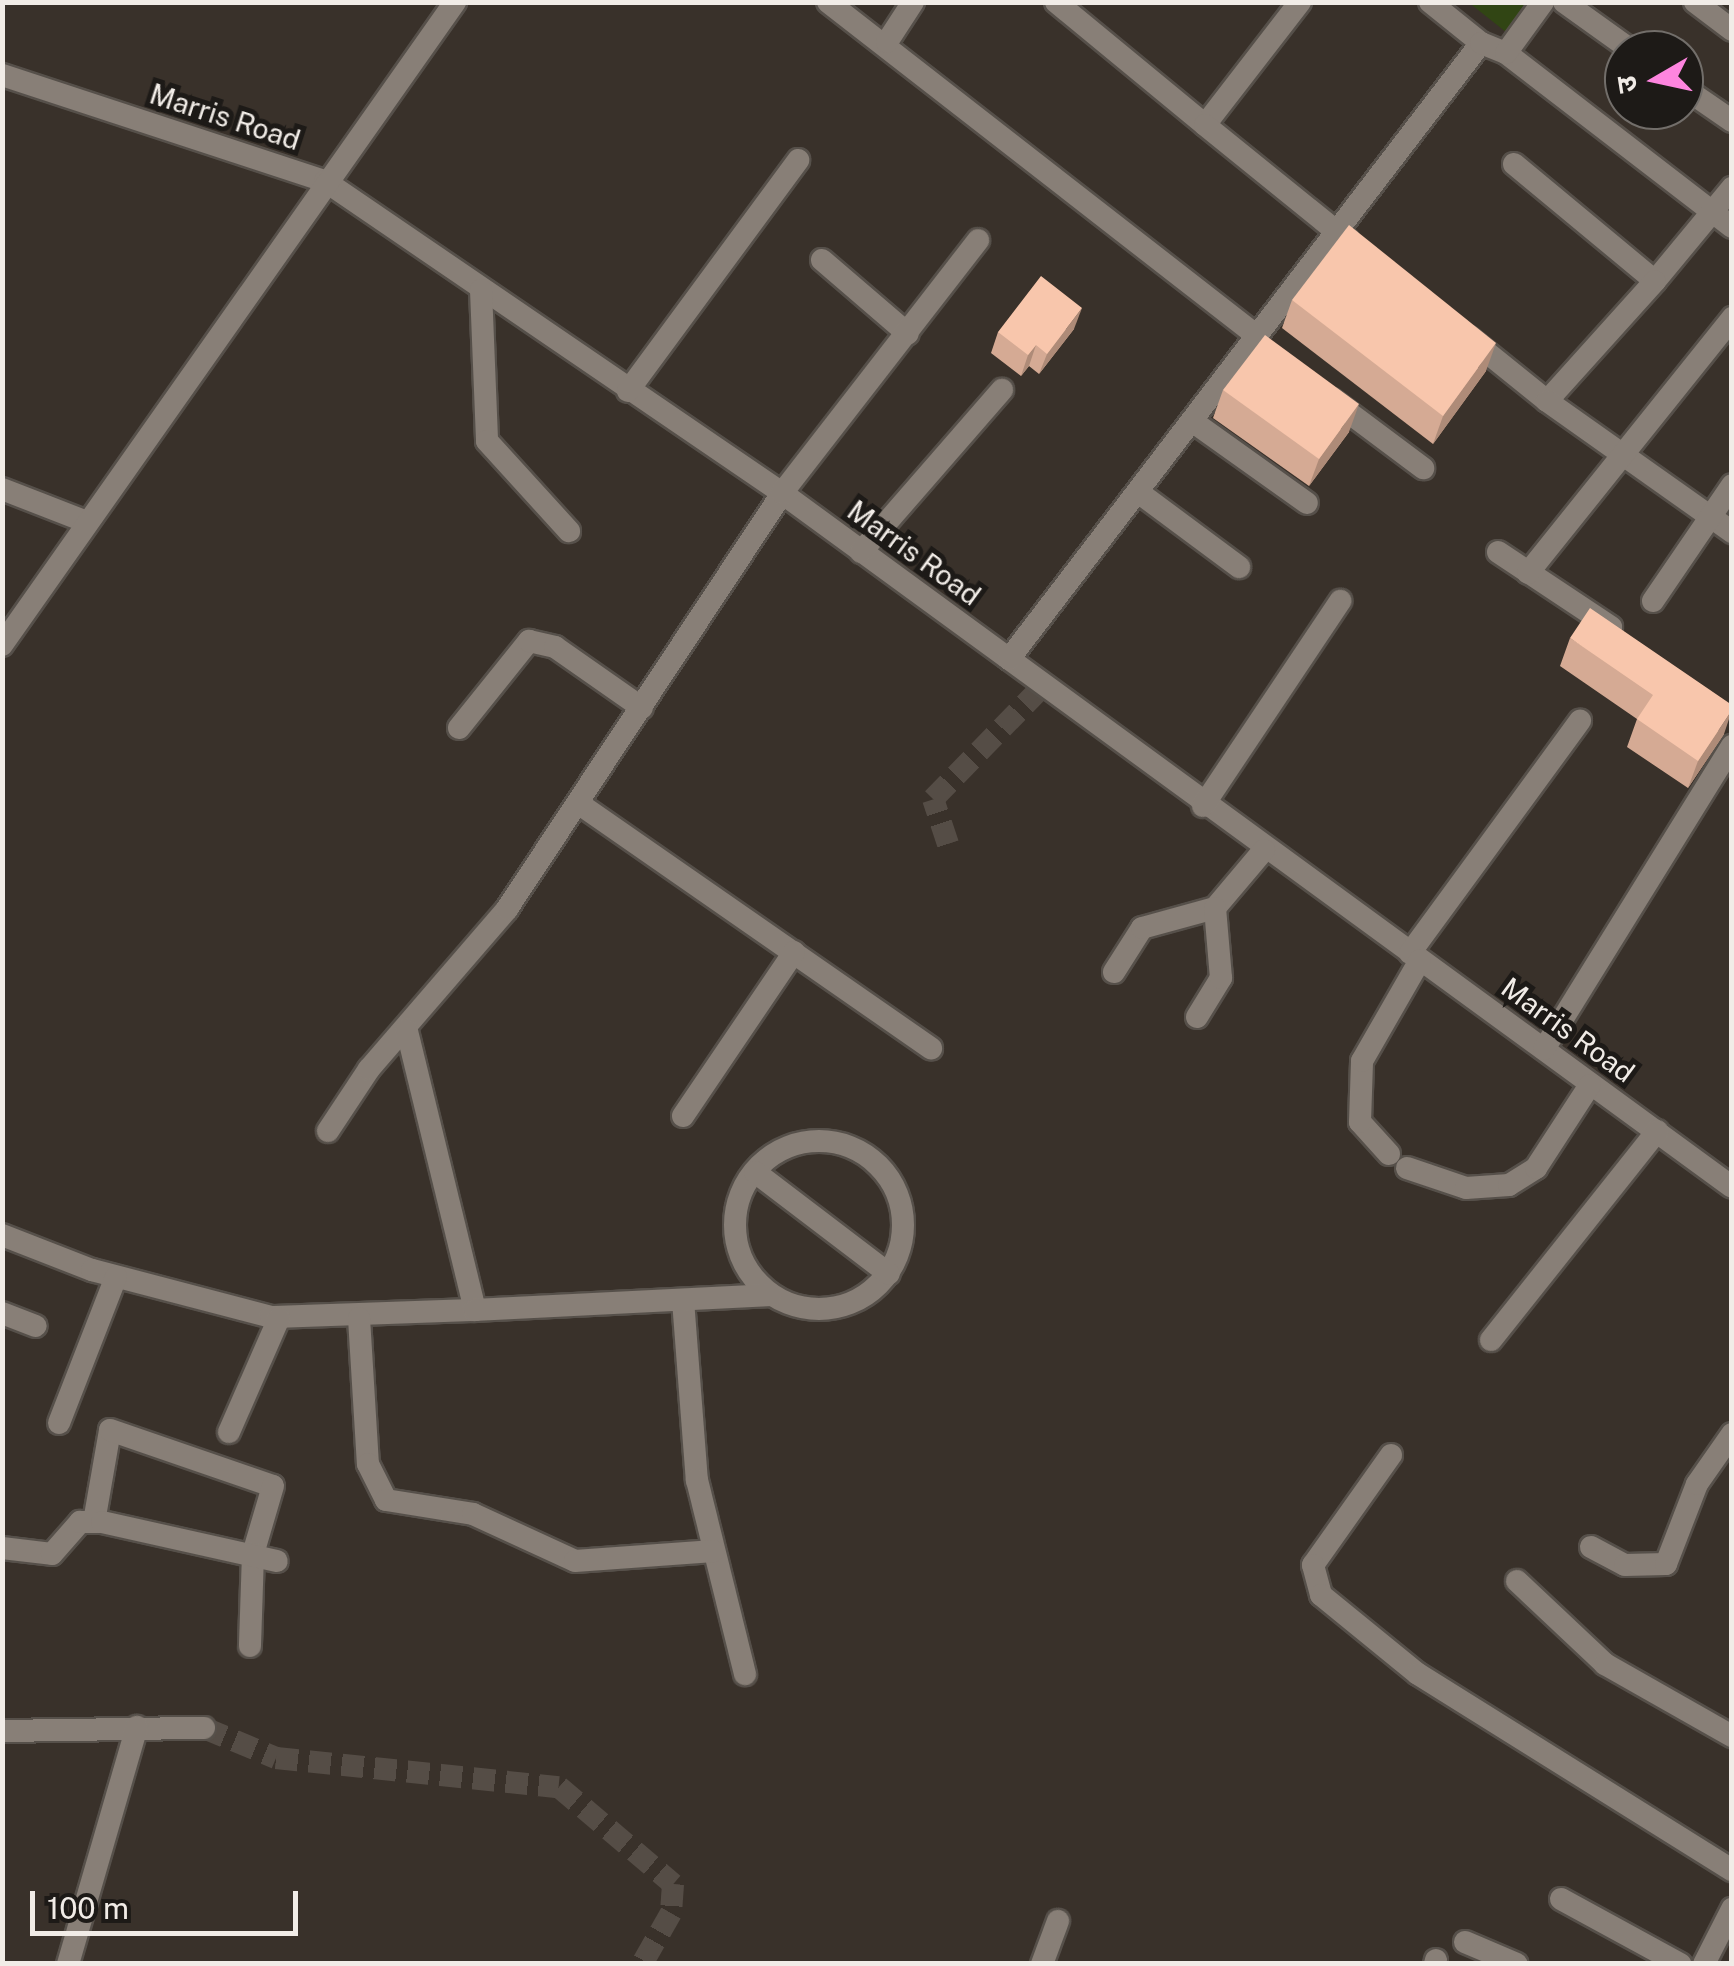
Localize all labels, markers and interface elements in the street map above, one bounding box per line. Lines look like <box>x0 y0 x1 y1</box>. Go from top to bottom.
north arrow <box>1604 30 1704 130</box>
text: उ <box>1608 74 1643 95</box>
street label: Marris Road <box>145 77 305 157</box>
street label: Marris Road <box>841 493 987 613</box>
street label: Marris Road <box>1495 970 1641 1090</box>
scale bar <box>35 1871 302 1933</box>
text: 100 m <box>47 1890 129 1926</box>

